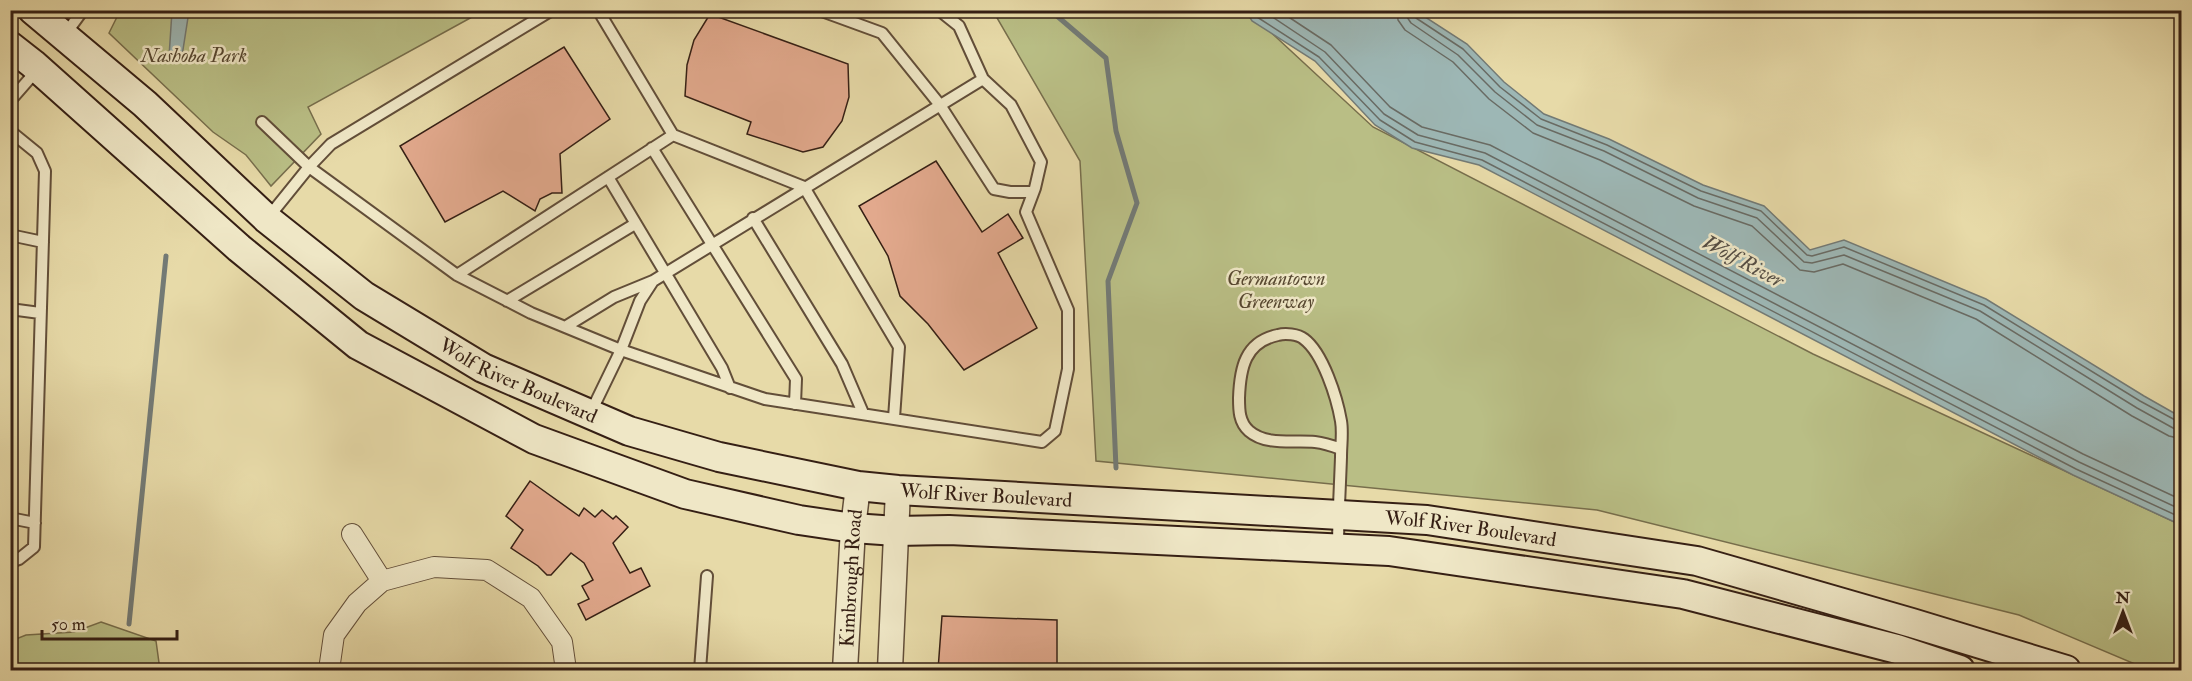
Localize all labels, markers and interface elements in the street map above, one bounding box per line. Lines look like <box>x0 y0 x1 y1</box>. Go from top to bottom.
park label: Nashoba Park <box>140 43 247 68</box>
water label: Wolf River <box>1697 229 1789 295</box>
park label: Germantown Greenway <box>1227 266 1325 314</box>
street label: Wolf River Boulevard <box>433 332 601 429</box>
street label: Wolf River Boulevard <box>898 478 1073 513</box>
street label: Wolf River Boulevard <box>1384 506 1558 552</box>
street label: Kimbrough Road <box>834 508 868 648</box>
north arrow <box>2093 582 2153 642</box>
text: N <box>2115 588 2131 608</box>
scale bar <box>42 603 177 641</box>
text: 50 m <box>51 613 86 636</box>

